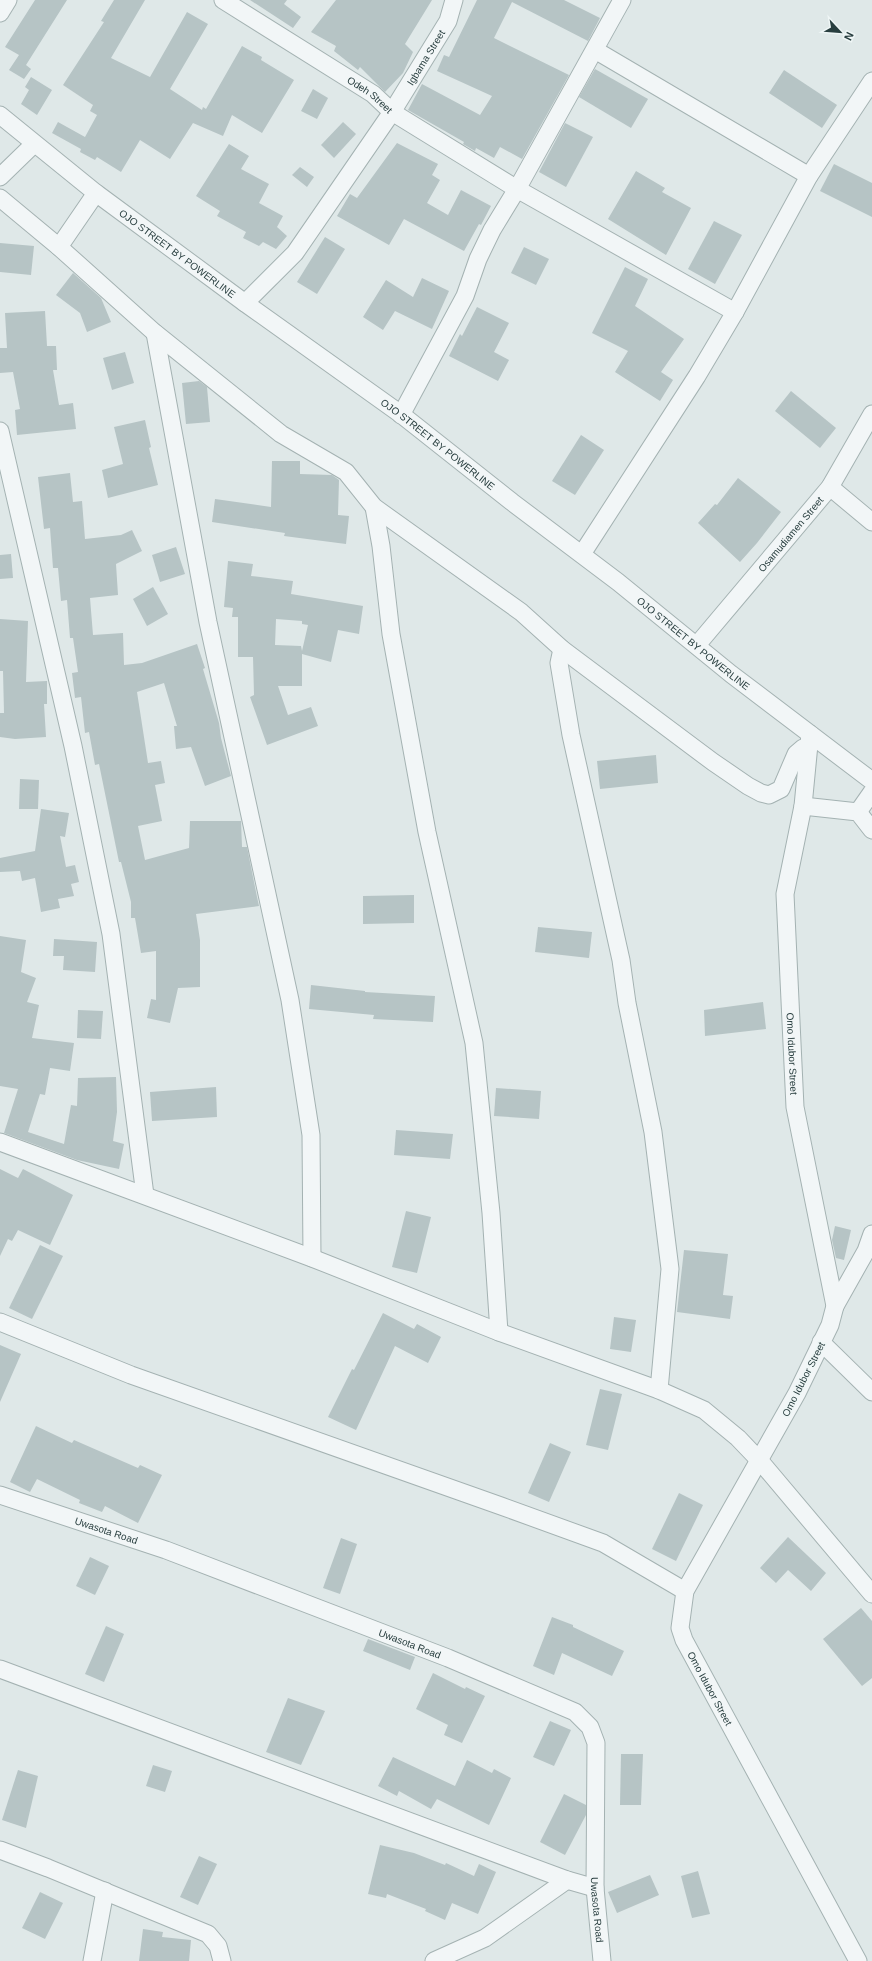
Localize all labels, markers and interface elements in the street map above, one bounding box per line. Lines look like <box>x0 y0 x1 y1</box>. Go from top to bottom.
north arrow <box>820 12 860 52</box>
street label: Igbama Street <box>405 28 447 87</box>
text: N <box>842 30 856 43</box>
street label: Odeh Street <box>345 74 395 116</box>
street label: OJO STREET BY POWERLINE <box>117 207 238 300</box>
street label: OJO STREET BY POWERLINE <box>379 397 497 492</box>
street label: Osamudiamen Street <box>756 495 826 574</box>
street label: OJO STREET BY POWERLINE <box>635 595 752 692</box>
street label: Omo Idubor Street <box>785 1012 799 1095</box>
street label: Omo Idubor Street <box>780 1340 827 1418</box>
street label: Uwasota Road <box>73 1515 139 1546</box>
street label: Uwasota Road <box>377 1627 442 1661</box>
street label: Omo Idubor Street <box>685 1650 734 1728</box>
street label: Uwasota Road <box>589 1877 605 1943</box>

